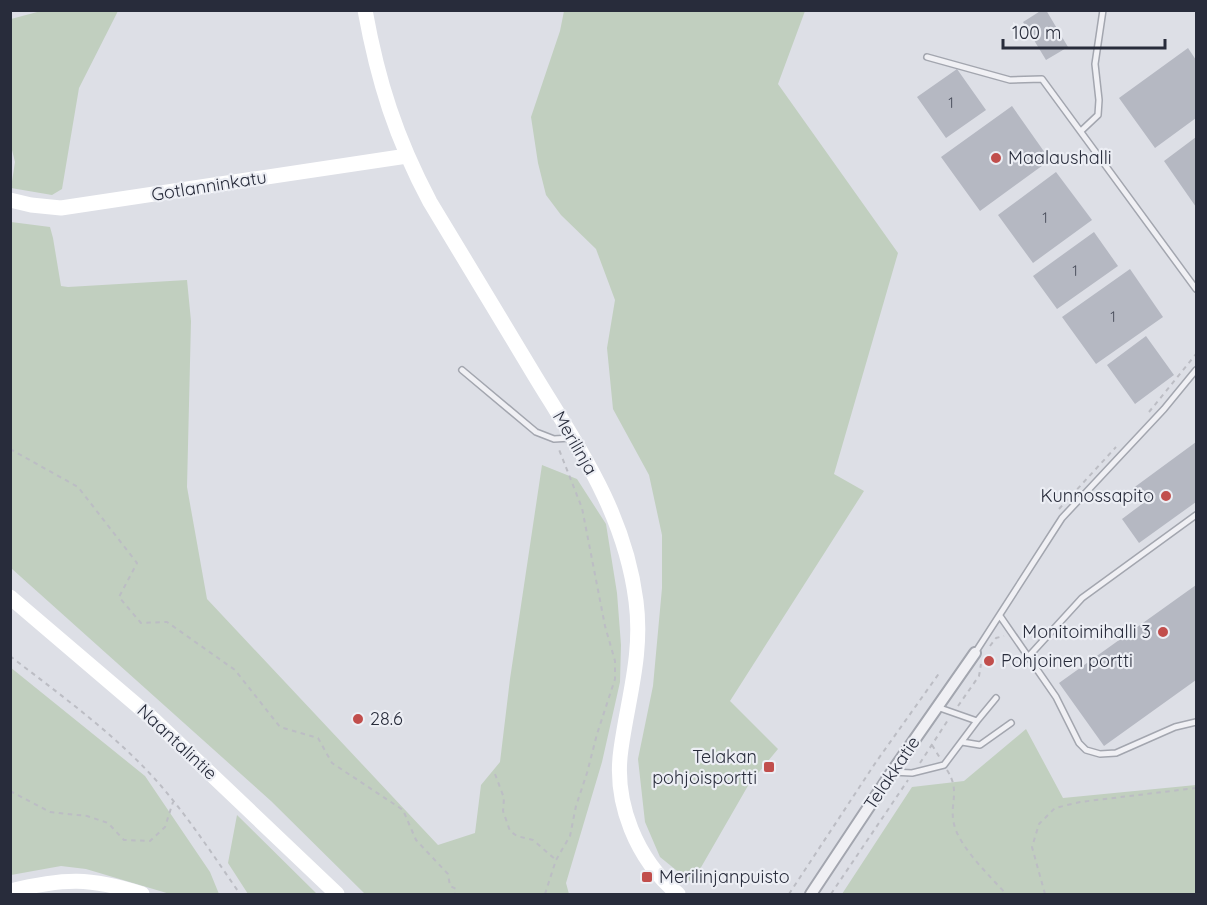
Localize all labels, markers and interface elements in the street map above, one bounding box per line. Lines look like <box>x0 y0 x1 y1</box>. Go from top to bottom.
scale bar <box>1003 12 1165 50</box>
text: 100 m <box>1012 21 1061 44</box>
house number: 1 <box>948 93 954 112</box>
place label: Maalaushalli <box>1008 146 1112 169</box>
marker: Maalaushalli <box>989 151 1003 165</box>
street label: Gotlanninkatu <box>150 165 268 206</box>
house number: 1 <box>1042 208 1048 227</box>
house number: 1 <box>1072 261 1078 280</box>
house number: 1 <box>1110 307 1116 326</box>
street label: Merilinja <box>548 407 603 479</box>
place label: Kunnossapito <box>1041 484 1154 507</box>
marker: Kunnossapito <box>1159 489 1173 503</box>
place label: Monitoimihalli 3 <box>1022 620 1151 643</box>
marker: Monitoimihalli 3 <box>1156 625 1170 639</box>
place label: Pohjoinen portti <box>1001 649 1133 672</box>
marker: Pohjoinen portti <box>982 654 996 668</box>
street label: Naantalintie <box>133 699 222 785</box>
place label: 28.6 <box>370 707 403 730</box>
marker: 28.6 <box>351 712 365 726</box>
street label: Telakkatie <box>859 731 925 814</box>
place label: Telakan pohjoisportti <box>652 745 757 789</box>
marker: Telakan pohjoisportti <box>762 760 776 774</box>
place label: Merilinjanpuisto <box>659 865 790 888</box>
marker: Merilinjanpuisto <box>640 870 654 884</box>

